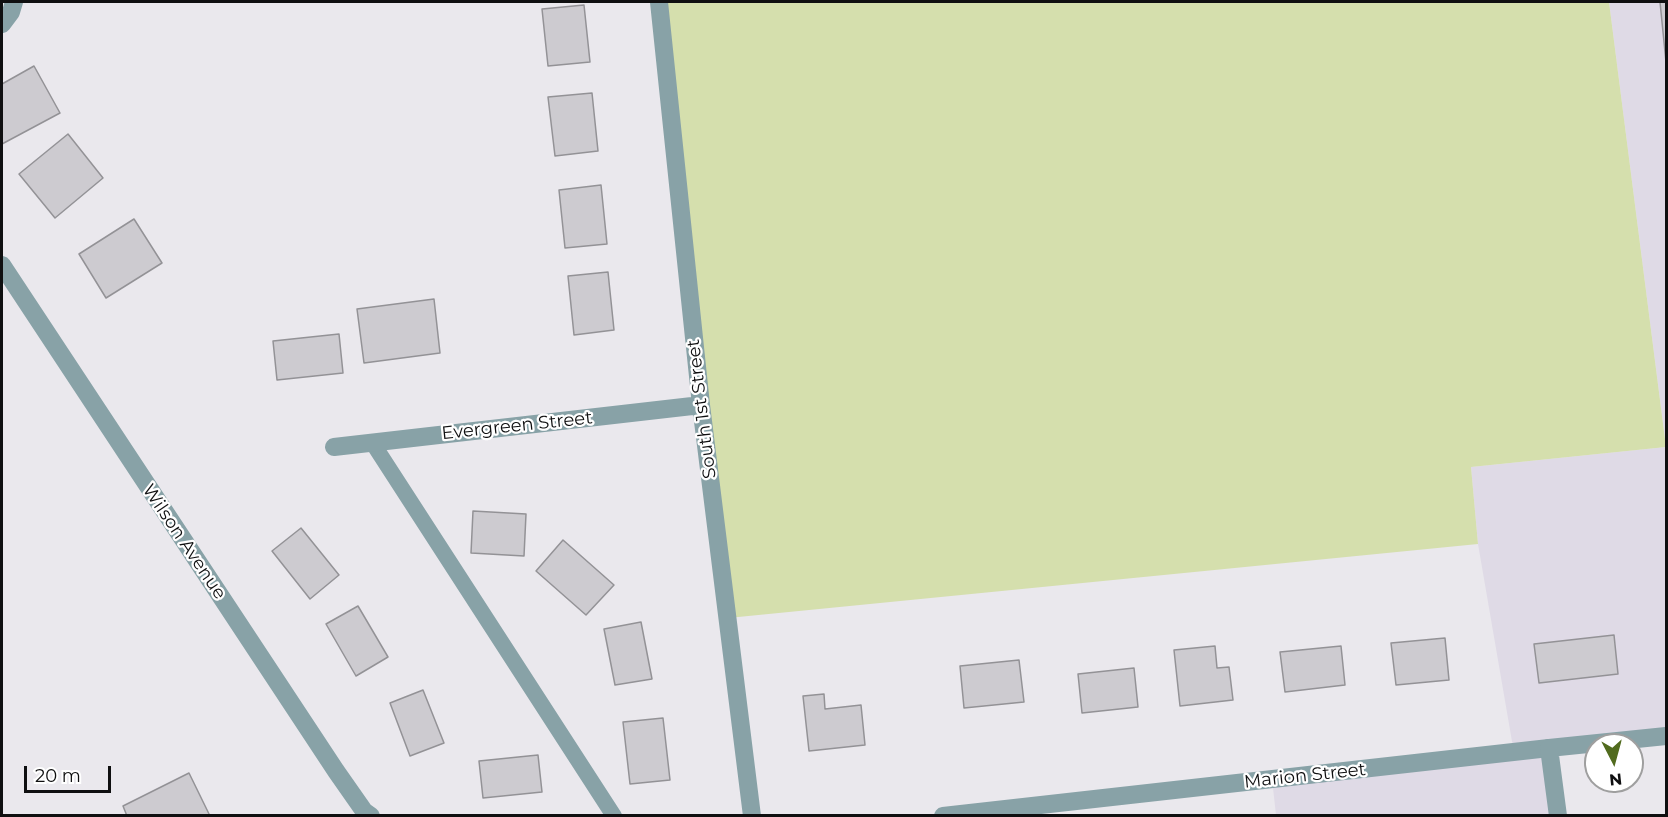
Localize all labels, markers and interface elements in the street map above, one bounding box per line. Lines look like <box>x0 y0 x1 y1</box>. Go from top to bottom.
street label: South 1st Street <box>683 338 721 480</box>
street label: Evergreen Street <box>441 407 593 445</box>
street label: Wilson Avenue <box>138 480 230 604</box>
north arrow <box>1584 733 1644 793</box>
scale bar <box>27 754 114 792</box>
street label: Marion Street <box>1243 759 1367 793</box>
text: 20 m <box>35 765 81 787</box>
text: N <box>1608 769 1623 790</box>

